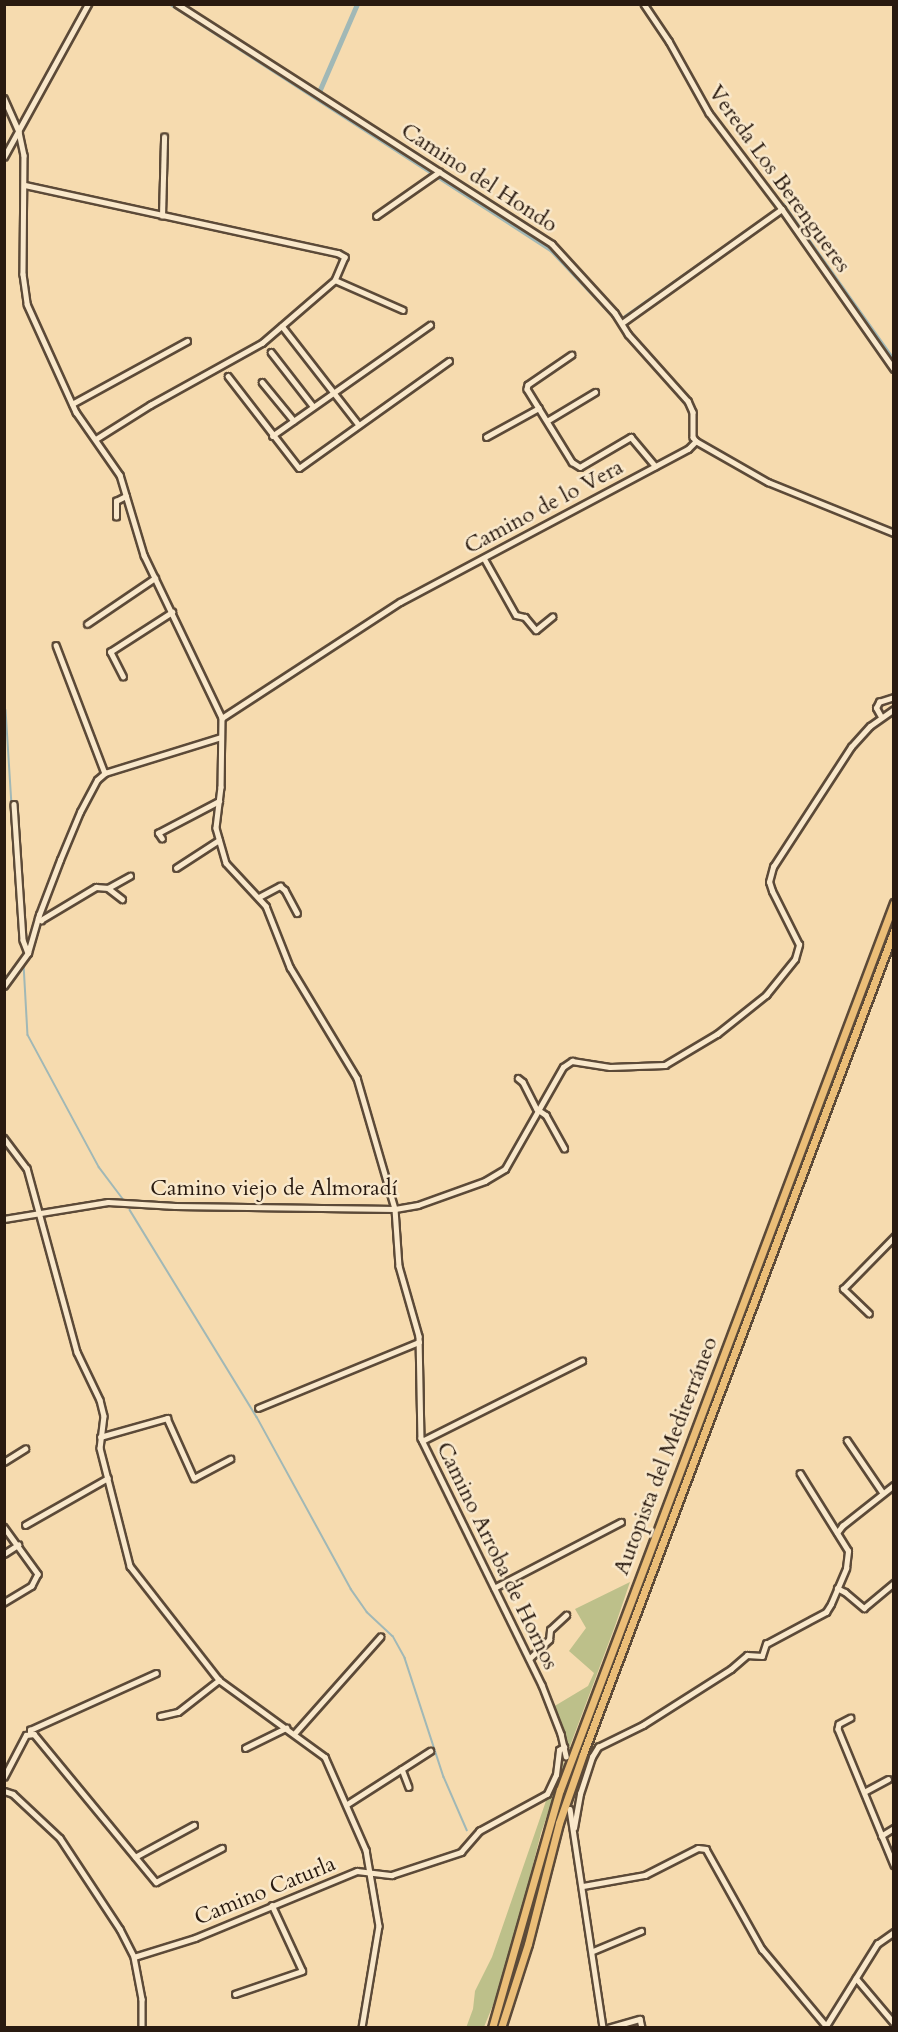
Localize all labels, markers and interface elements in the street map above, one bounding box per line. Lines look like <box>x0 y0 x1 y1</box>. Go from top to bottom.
street label: Vereda Los Berengueres <box>702 80 856 278</box>
street label: Camino del Hondo <box>396 118 562 238</box>
street label: Camino de lo Vera <box>460 454 628 560</box>
street label: Camino viejo de Almoradí <box>150 1176 398 1202</box>
street label: Autopista del Mediterráneo <box>608 1333 724 1579</box>
street label: Camino Arroba de Hornos <box>430 1438 564 1674</box>
street label: Camino Caturla <box>191 1851 339 1931</box>

